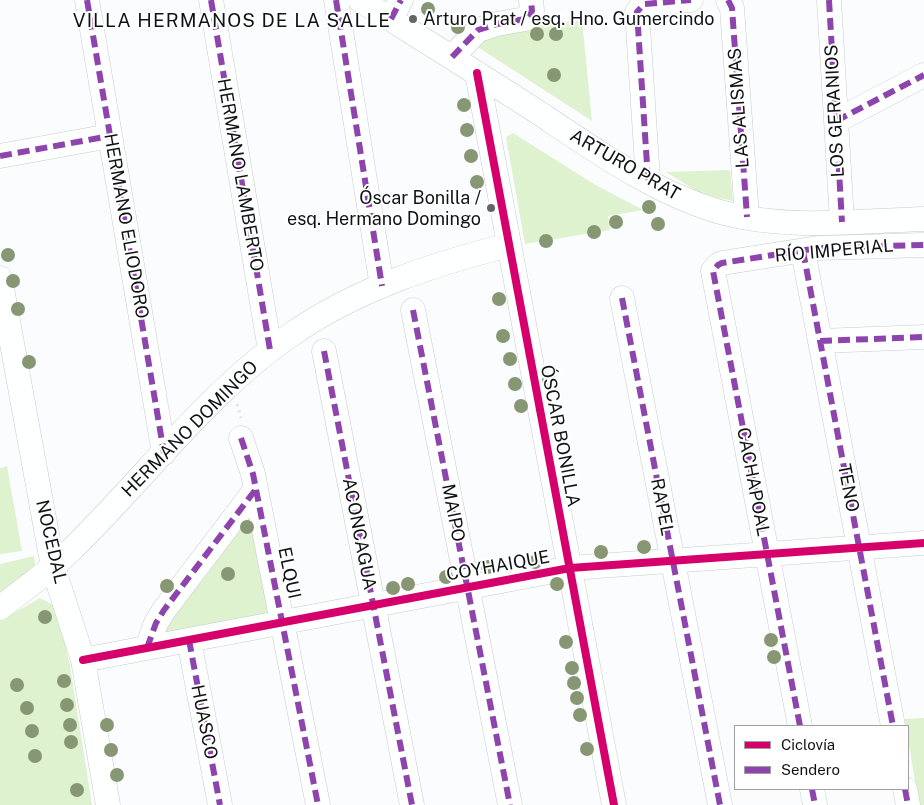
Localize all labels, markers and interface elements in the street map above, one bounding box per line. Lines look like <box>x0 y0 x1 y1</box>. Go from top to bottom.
place label: Arturo Prat / esq. Hno. Gumercindo <box>423 8 714 30</box>
district label: VILLA HERMANOS DE LA SALLE <box>70 10 394 32</box>
marker: Arturo Prat / esq. Hno. Gumercindo <box>407 13 419 25</box>
street label: LOS GERANIOS <box>821 44 849 178</box>
street label: LAS ALISMAS <box>724 47 754 169</box>
street label: HERMANO LAMBERTO <box>212 77 268 273</box>
street label: ARTURO PRAT <box>566 125 684 205</box>
street label: HERMANO ELIODORO <box>99 132 153 320</box>
place label: Óscar Bonilla / esq. Hermano Domingo <box>287 187 481 230</box>
marker: Óscar Bonilla / esq. Hermano Domingo <box>485 202 497 214</box>
street label: RÍO IMPERIAL <box>774 235 894 267</box>
street label: HERMANO DOMINGO <box>117 356 263 502</box>
street label: ÓSCAR BONILLA <box>536 363 584 509</box>
street label: CACHAPOAL <box>732 426 774 538</box>
street label: TENO <box>833 462 863 514</box>
street label: ACONCAGUA <box>338 476 380 592</box>
street label: RAPEL <box>646 476 678 538</box>
street label: MAIPO <box>437 482 469 544</box>
street label: NOCEDAL <box>31 498 71 586</box>
street label: ELQUI <box>273 545 305 601</box>
street label: COYHAIQUE <box>445 546 551 586</box>
street label: HUASCO <box>186 683 222 761</box>
legend <box>734 725 909 790</box>
text: Ciclovía <box>781 736 835 753</box>
text: Sendero <box>781 761 840 778</box>

